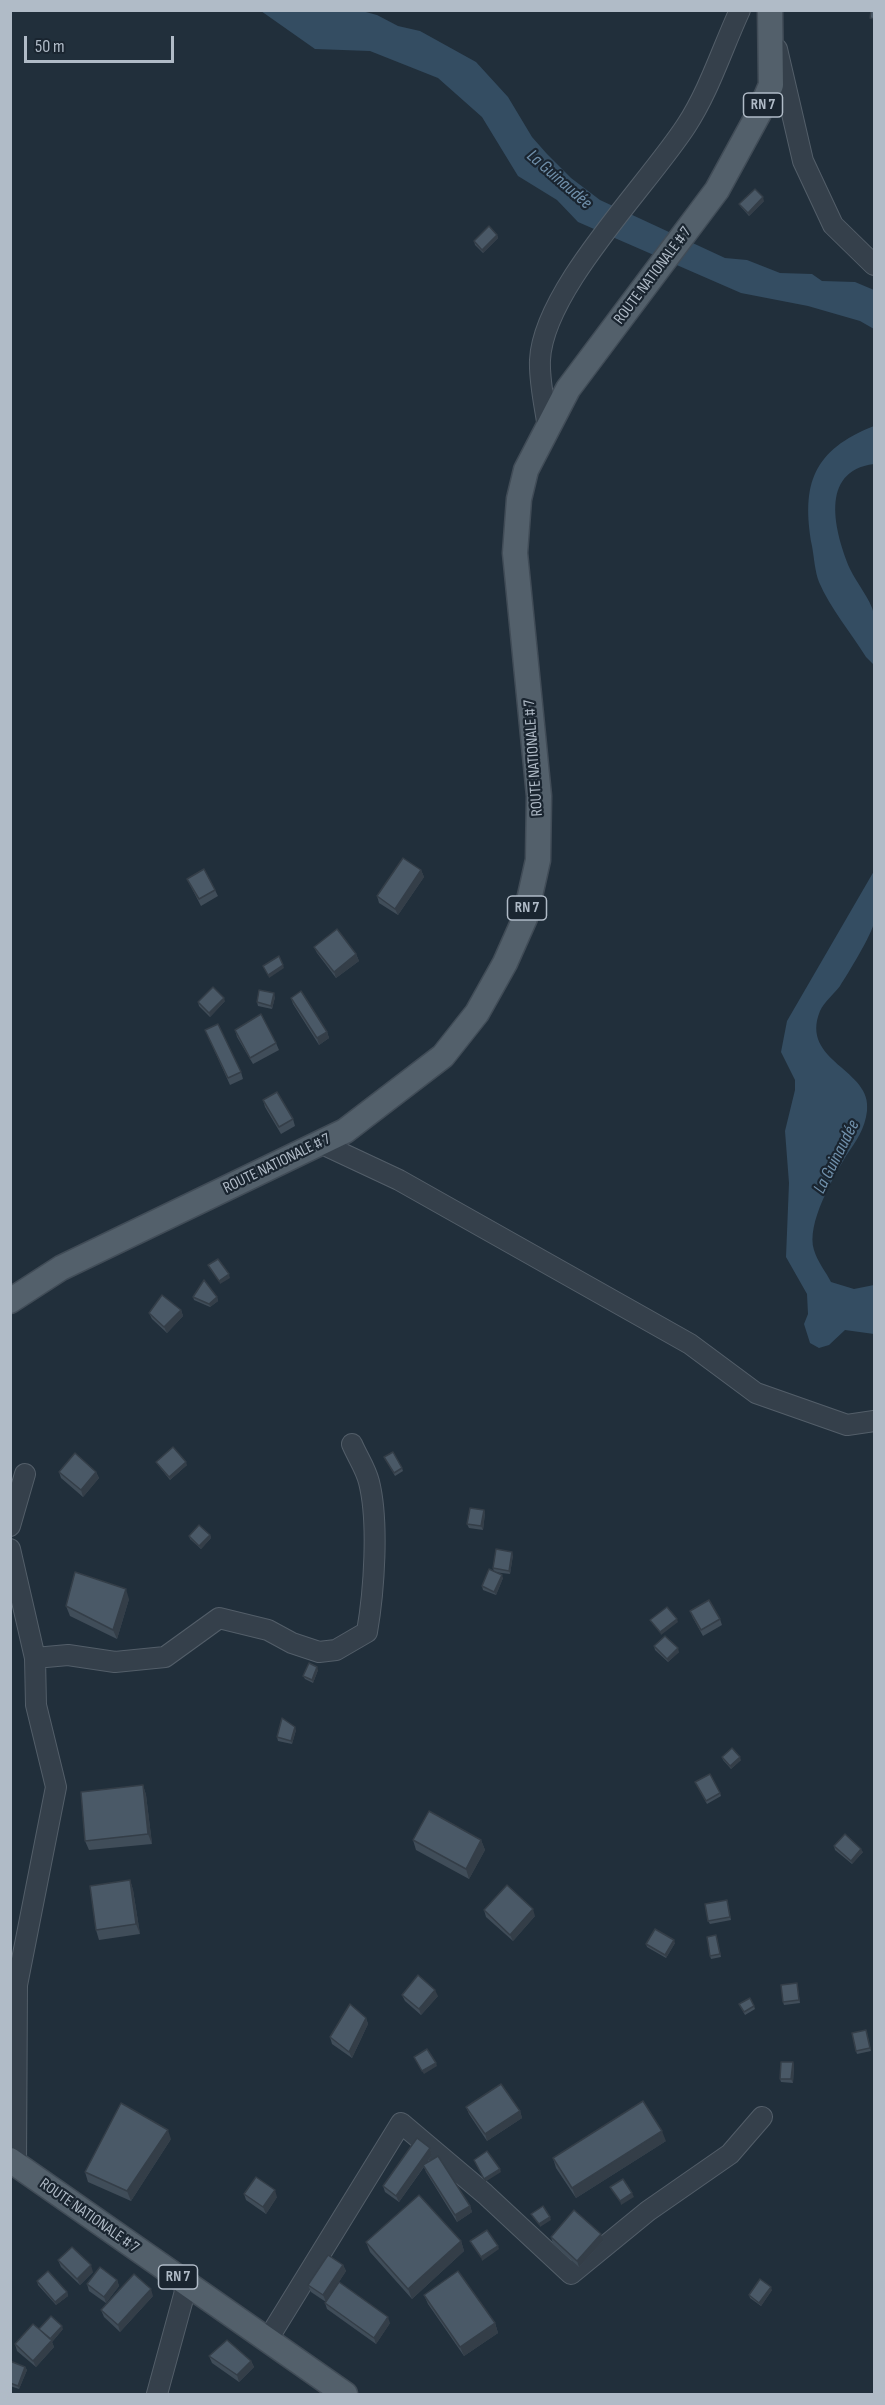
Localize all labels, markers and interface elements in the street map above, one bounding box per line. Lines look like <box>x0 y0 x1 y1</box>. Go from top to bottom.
scale bar <box>27 24 177 62</box>
text: 50 m <box>35 36 65 57</box>
road number: RN 7 <box>744 93 783 117</box>
water label: La Guinaudée <box>522 146 596 214</box>
street label: ROUTE NATIONALE # 7 <box>610 224 696 328</box>
street label: ROUTE NATIONALE # 7 <box>520 699 548 817</box>
road number: RN 7 <box>508 896 546 920</box>
water label: La Guinaudée <box>809 1117 865 1197</box>
street label: ROUTE NATIONALE # 7 <box>220 1130 334 1198</box>
street label: ROUTE NATIONALE # 7 <box>36 2175 142 2257</box>
road number: RN 7 <box>158 2265 198 2289</box>

